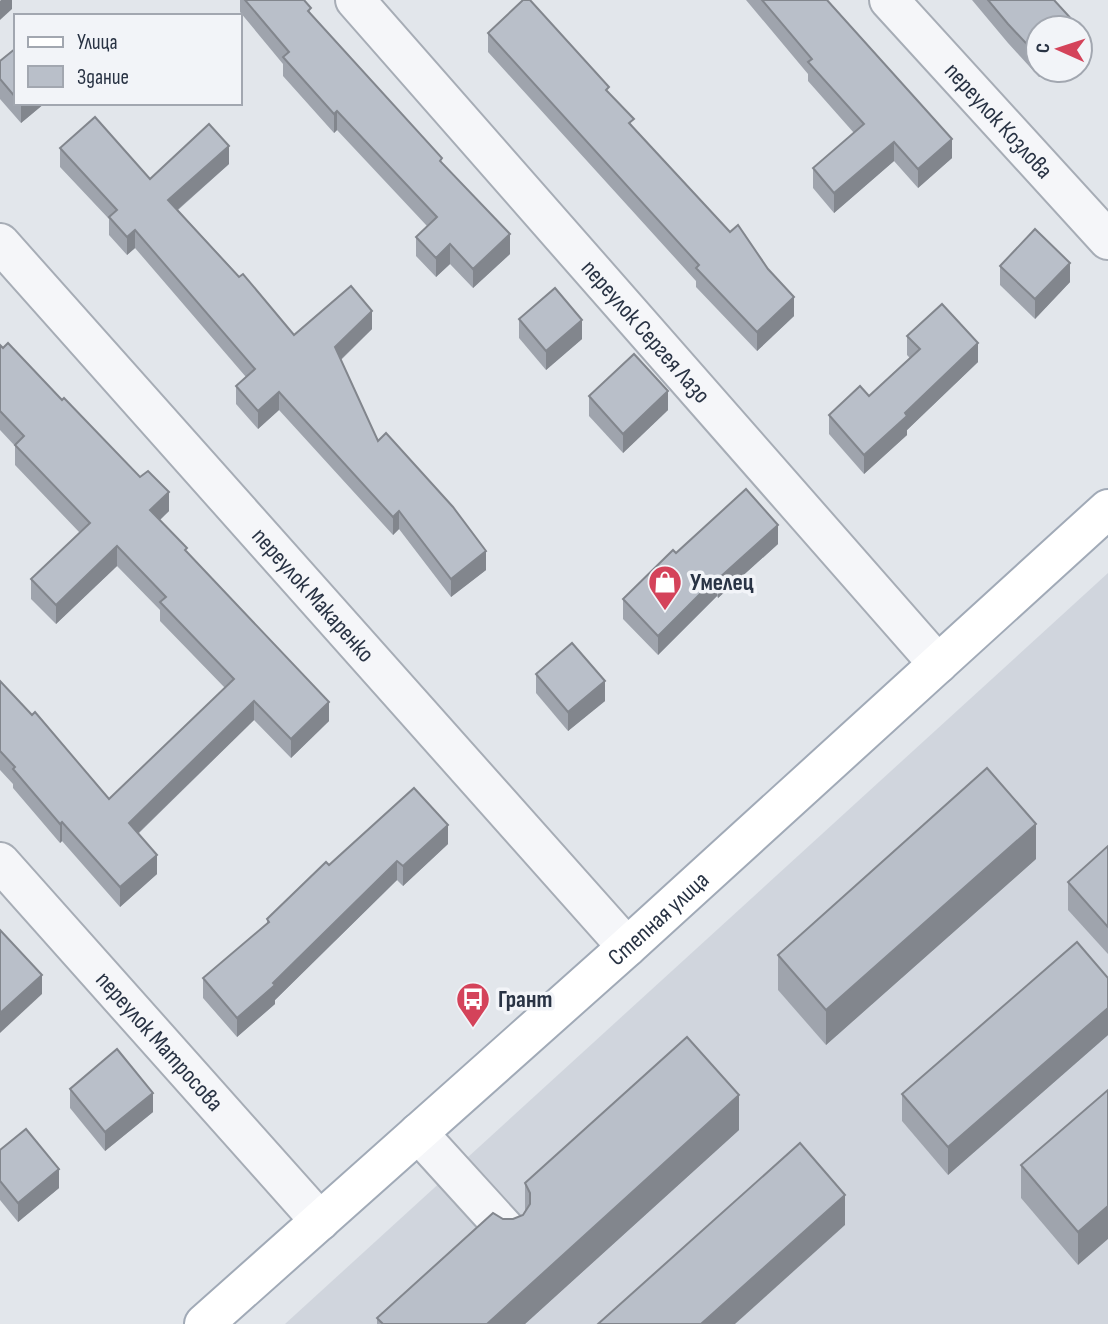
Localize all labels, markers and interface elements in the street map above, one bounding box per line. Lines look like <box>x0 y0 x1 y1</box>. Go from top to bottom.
legend <box>14 14 242 105</box>
north arrow <box>1024 14 1094 84</box>
text: Улица <box>77 30 118 55</box>
text: С <box>1032 42 1055 54</box>
street label: переулок Козлова <box>938 57 1059 185</box>
text: Здание <box>77 65 129 90</box>
street label: переулок Сергея Лазо <box>575 254 716 409</box>
street label: переулок Макаренко <box>245 522 380 668</box>
shop icon: Умелец <box>646 563 684 612</box>
place label: Умелец <box>690 568 754 597</box>
street label: Степная улица <box>602 866 715 972</box>
street label: переулок Матросова <box>89 966 229 1117</box>
bus stop icon: Грант <box>454 980 492 1029</box>
place label: Грант <box>498 985 552 1014</box>

